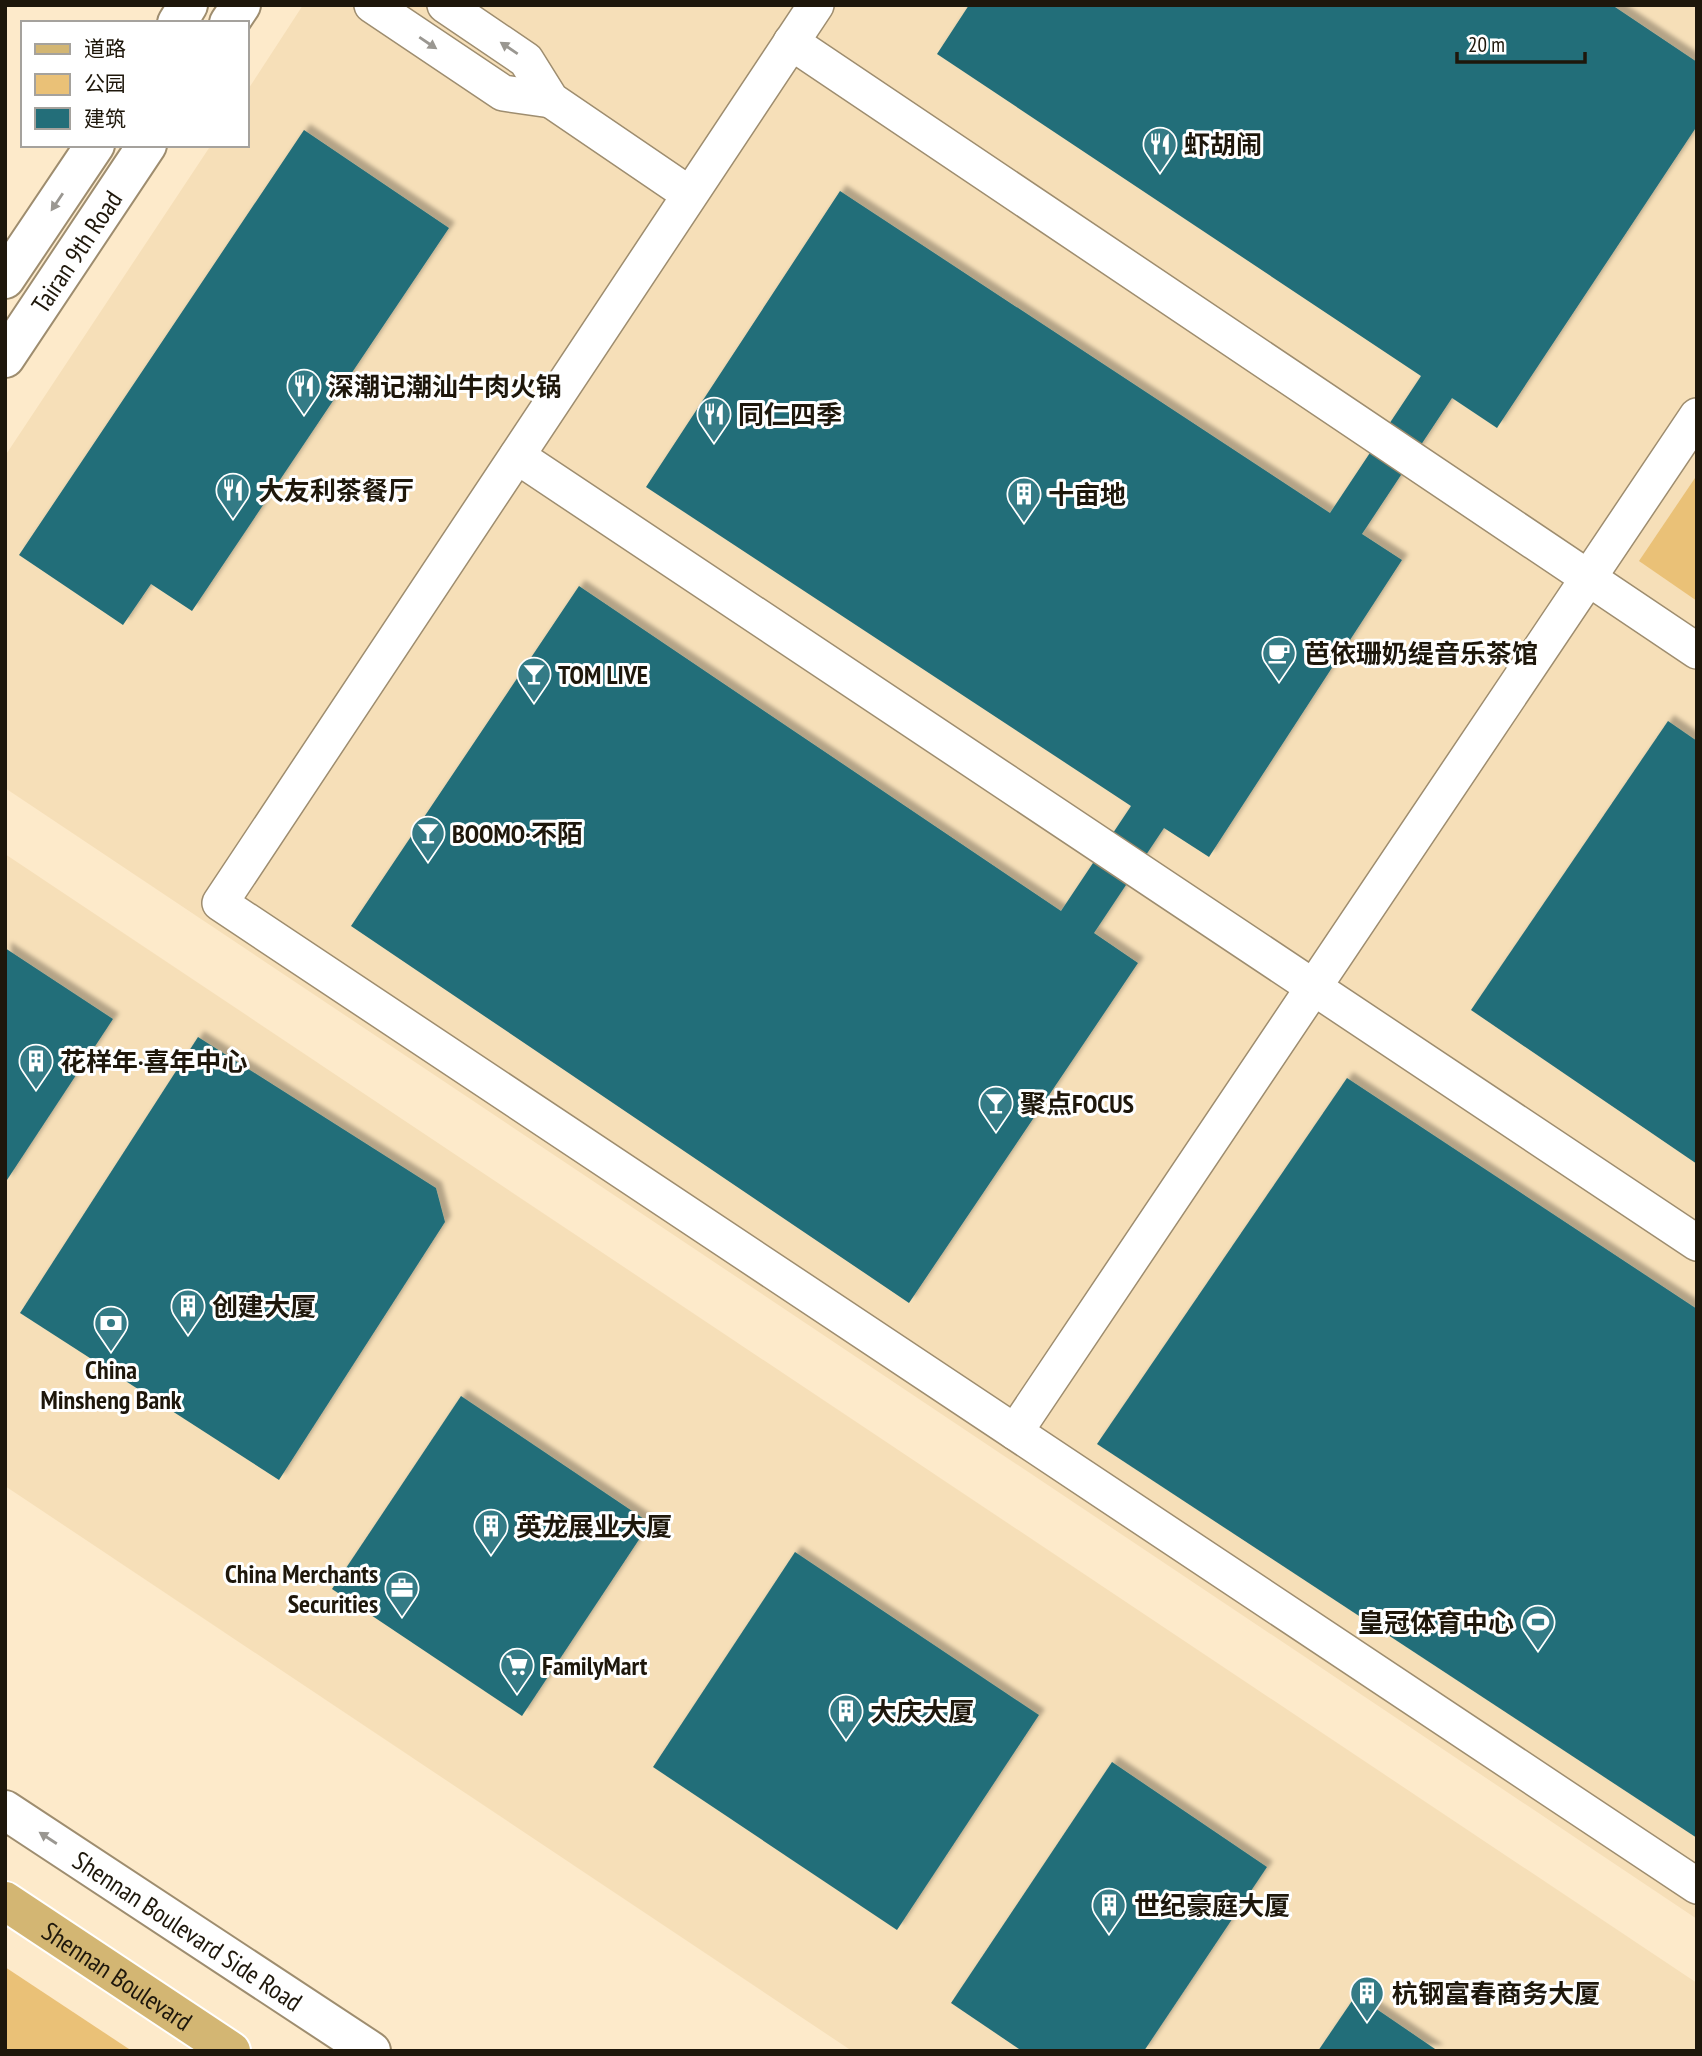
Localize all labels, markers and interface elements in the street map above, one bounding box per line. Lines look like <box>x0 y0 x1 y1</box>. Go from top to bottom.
legend <box>21 21 248 147</box>
scale bar <box>1457 21 1585 65</box>
text: 20 m <box>1468 31 1505 58</box>
text: 道路 <box>84 35 126 62</box>
one-way arrow <box>418 37 438 50</box>
one-way arrow <box>499 42 518 55</box>
text: 公园 <box>84 70 126 97</box>
text: 建筑 <box>84 105 126 132</box>
restaurant icon: 虾胡闹 <box>1141 125 1179 174</box>
place label: 虾胡闹 <box>1184 128 1262 161</box>
street label: Tairan 9th Road <box>23 184 129 319</box>
one-way arrow <box>50 193 64 211</box>
restaurant icon: 深潮记潮汕牛肉火锅 <box>285 367 323 416</box>
place label: 深潮记潮汕牛肉火锅 <box>328 370 562 403</box>
restaurant icon: 同仁四季 <box>695 395 733 444</box>
place label: 同仁四季 <box>738 398 842 431</box>
restaurant icon: 大友利茶餐厅 <box>214 471 252 520</box>
place label: 大友利茶餐厅 <box>258 474 414 507</box>
building icon: 十亩地 <box>1005 475 1043 524</box>
place label: 十亩地 <box>1048 478 1126 511</box>
cafe icon: 芭依珊奶缇音乐茶馆 <box>1260 634 1298 683</box>
place label: 芭依珊奶缇音乐茶馆 <box>1304 637 1538 670</box>
bar icon: TOM LIVE <box>515 655 553 704</box>
place label: TOM LIVE <box>558 658 648 691</box>
bar icon: BOOMO·不陌 <box>409 814 447 863</box>
place label: BOOMO·不陌 <box>452 817 583 850</box>
building icon: 花样年·喜年中心 <box>17 1042 55 1091</box>
place label: 花样年·喜年中心 <box>60 1045 248 1078</box>
bar icon: 聚点FOCUS <box>977 1084 1015 1133</box>
place label: 聚点FOCUS <box>1020 1087 1134 1120</box>
building icon: 创建大厦 <box>169 1287 207 1336</box>
place label: 创建大厦 <box>212 1290 316 1323</box>
bank icon: China Minsheng Bank <box>92 1304 130 1353</box>
place label: China Minsheng Bank <box>40 1353 182 1416</box>
building icon: 英龙展业大厦 <box>472 1507 510 1556</box>
place label: 英龙展业大厦 <box>516 1510 672 1543</box>
place label: China Merchants Securities <box>225 1557 378 1620</box>
office icon: China Merchants Securities <box>383 1569 421 1618</box>
sports icon: 皇冠体育中心 <box>1519 1603 1557 1652</box>
place label: 皇冠体育中心 <box>1358 1606 1514 1639</box>
supermarket icon: FamilyMart <box>498 1646 536 1695</box>
place label: FamilyMart <box>542 1649 648 1682</box>
building icon: 大庆大厦 <box>827 1692 865 1741</box>
place label: 大庆大厦 <box>870 1695 974 1728</box>
one-way arrow <box>39 1831 57 1845</box>
street label: Shennan Boulevard Side Road <box>67 1844 309 2016</box>
building icon: 世纪豪庭大厦 <box>1090 1886 1128 1935</box>
place label: 世纪豪庭大厦 <box>1134 1889 1290 1922</box>
street label: Shennan Boulevard <box>37 1915 199 2037</box>
building icon: 杭钢富春商务大厦 <box>1348 1974 1386 2023</box>
place label: 杭钢富春商务大厦 <box>1392 1977 1600 2010</box>

